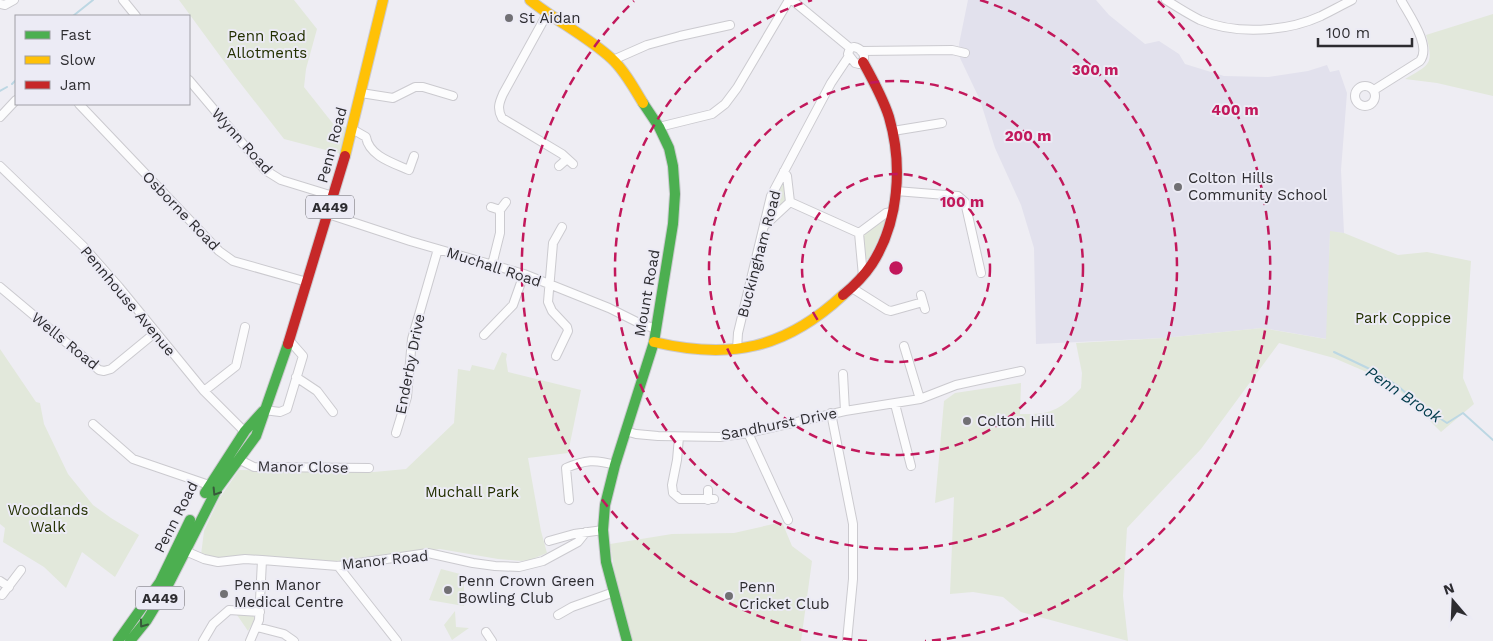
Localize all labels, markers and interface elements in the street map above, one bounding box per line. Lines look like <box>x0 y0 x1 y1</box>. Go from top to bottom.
place label: St Aidan <box>519 9 581 27</box>
marker: St Aidan <box>503 12 515 24</box>
legend <box>15 15 190 105</box>
scale bar <box>1318 15 1412 47</box>
text: 100 m <box>1326 24 1370 42</box>
text: Fast <box>60 26 92 44</box>
park label: Penn Road Allotments <box>227 27 307 62</box>
text: Slow <box>60 51 96 69</box>
text: 300 m <box>1072 61 1118 79</box>
text: Jam <box>60 76 91 94</box>
text: 400 m <box>1211 101 1259 119</box>
street label: Wynn Road <box>208 104 276 178</box>
street label: Penn Road <box>313 105 351 185</box>
text: 200 m <box>1005 127 1051 145</box>
street label: Osborne Road <box>139 168 223 254</box>
place label: Colton Hills Community School <box>1188 169 1327 204</box>
marker: Colton Hills Community School <box>1172 181 1184 193</box>
street label: Buckingham Road <box>733 188 785 320</box>
text: 100 m <box>940 193 984 211</box>
road number: A449 <box>306 196 354 218</box>
street label: Pennhouse Avenue <box>77 242 179 360</box>
street label: Muchall Road <box>444 243 544 291</box>
street label: Mount Road <box>630 248 664 338</box>
centre of rings <box>887 259 905 277</box>
street label: Wells Road <box>28 308 102 374</box>
park label: Park Coppice <box>1355 309 1451 327</box>
street label: Enderby Drive <box>391 312 429 416</box>
water label: Penn Brook <box>1362 362 1446 427</box>
street label: Sandhurst Drive <box>720 404 838 444</box>
place label: Colton Hill <box>977 412 1055 430</box>
marker: Colton Hill <box>961 415 973 427</box>
street label: Manor Close <box>257 457 349 477</box>
street label: Penn Road <box>150 478 202 556</box>
park label: Muchall Park <box>425 483 520 501</box>
one-way arrow <box>212 487 222 496</box>
park label: Woodlands Walk <box>8 501 89 536</box>
street label: Manor Road <box>341 547 429 573</box>
place label: Penn Crown Green Bowling Club <box>458 572 595 607</box>
place label: Penn Manor Medical Centre <box>234 576 344 611</box>
north arrow <box>1428 576 1478 626</box>
place label: Penn Cricket Club <box>739 578 829 613</box>
text: N <box>1441 579 1456 598</box>
marker: Penn Crown Green Bowling Club <box>442 584 454 596</box>
road number: A449 <box>136 586 184 610</box>
marker: Penn Manor Medical Centre <box>218 588 230 600</box>
marker: Penn Cricket Club <box>723 590 735 602</box>
one-way arrow <box>141 618 149 627</box>

